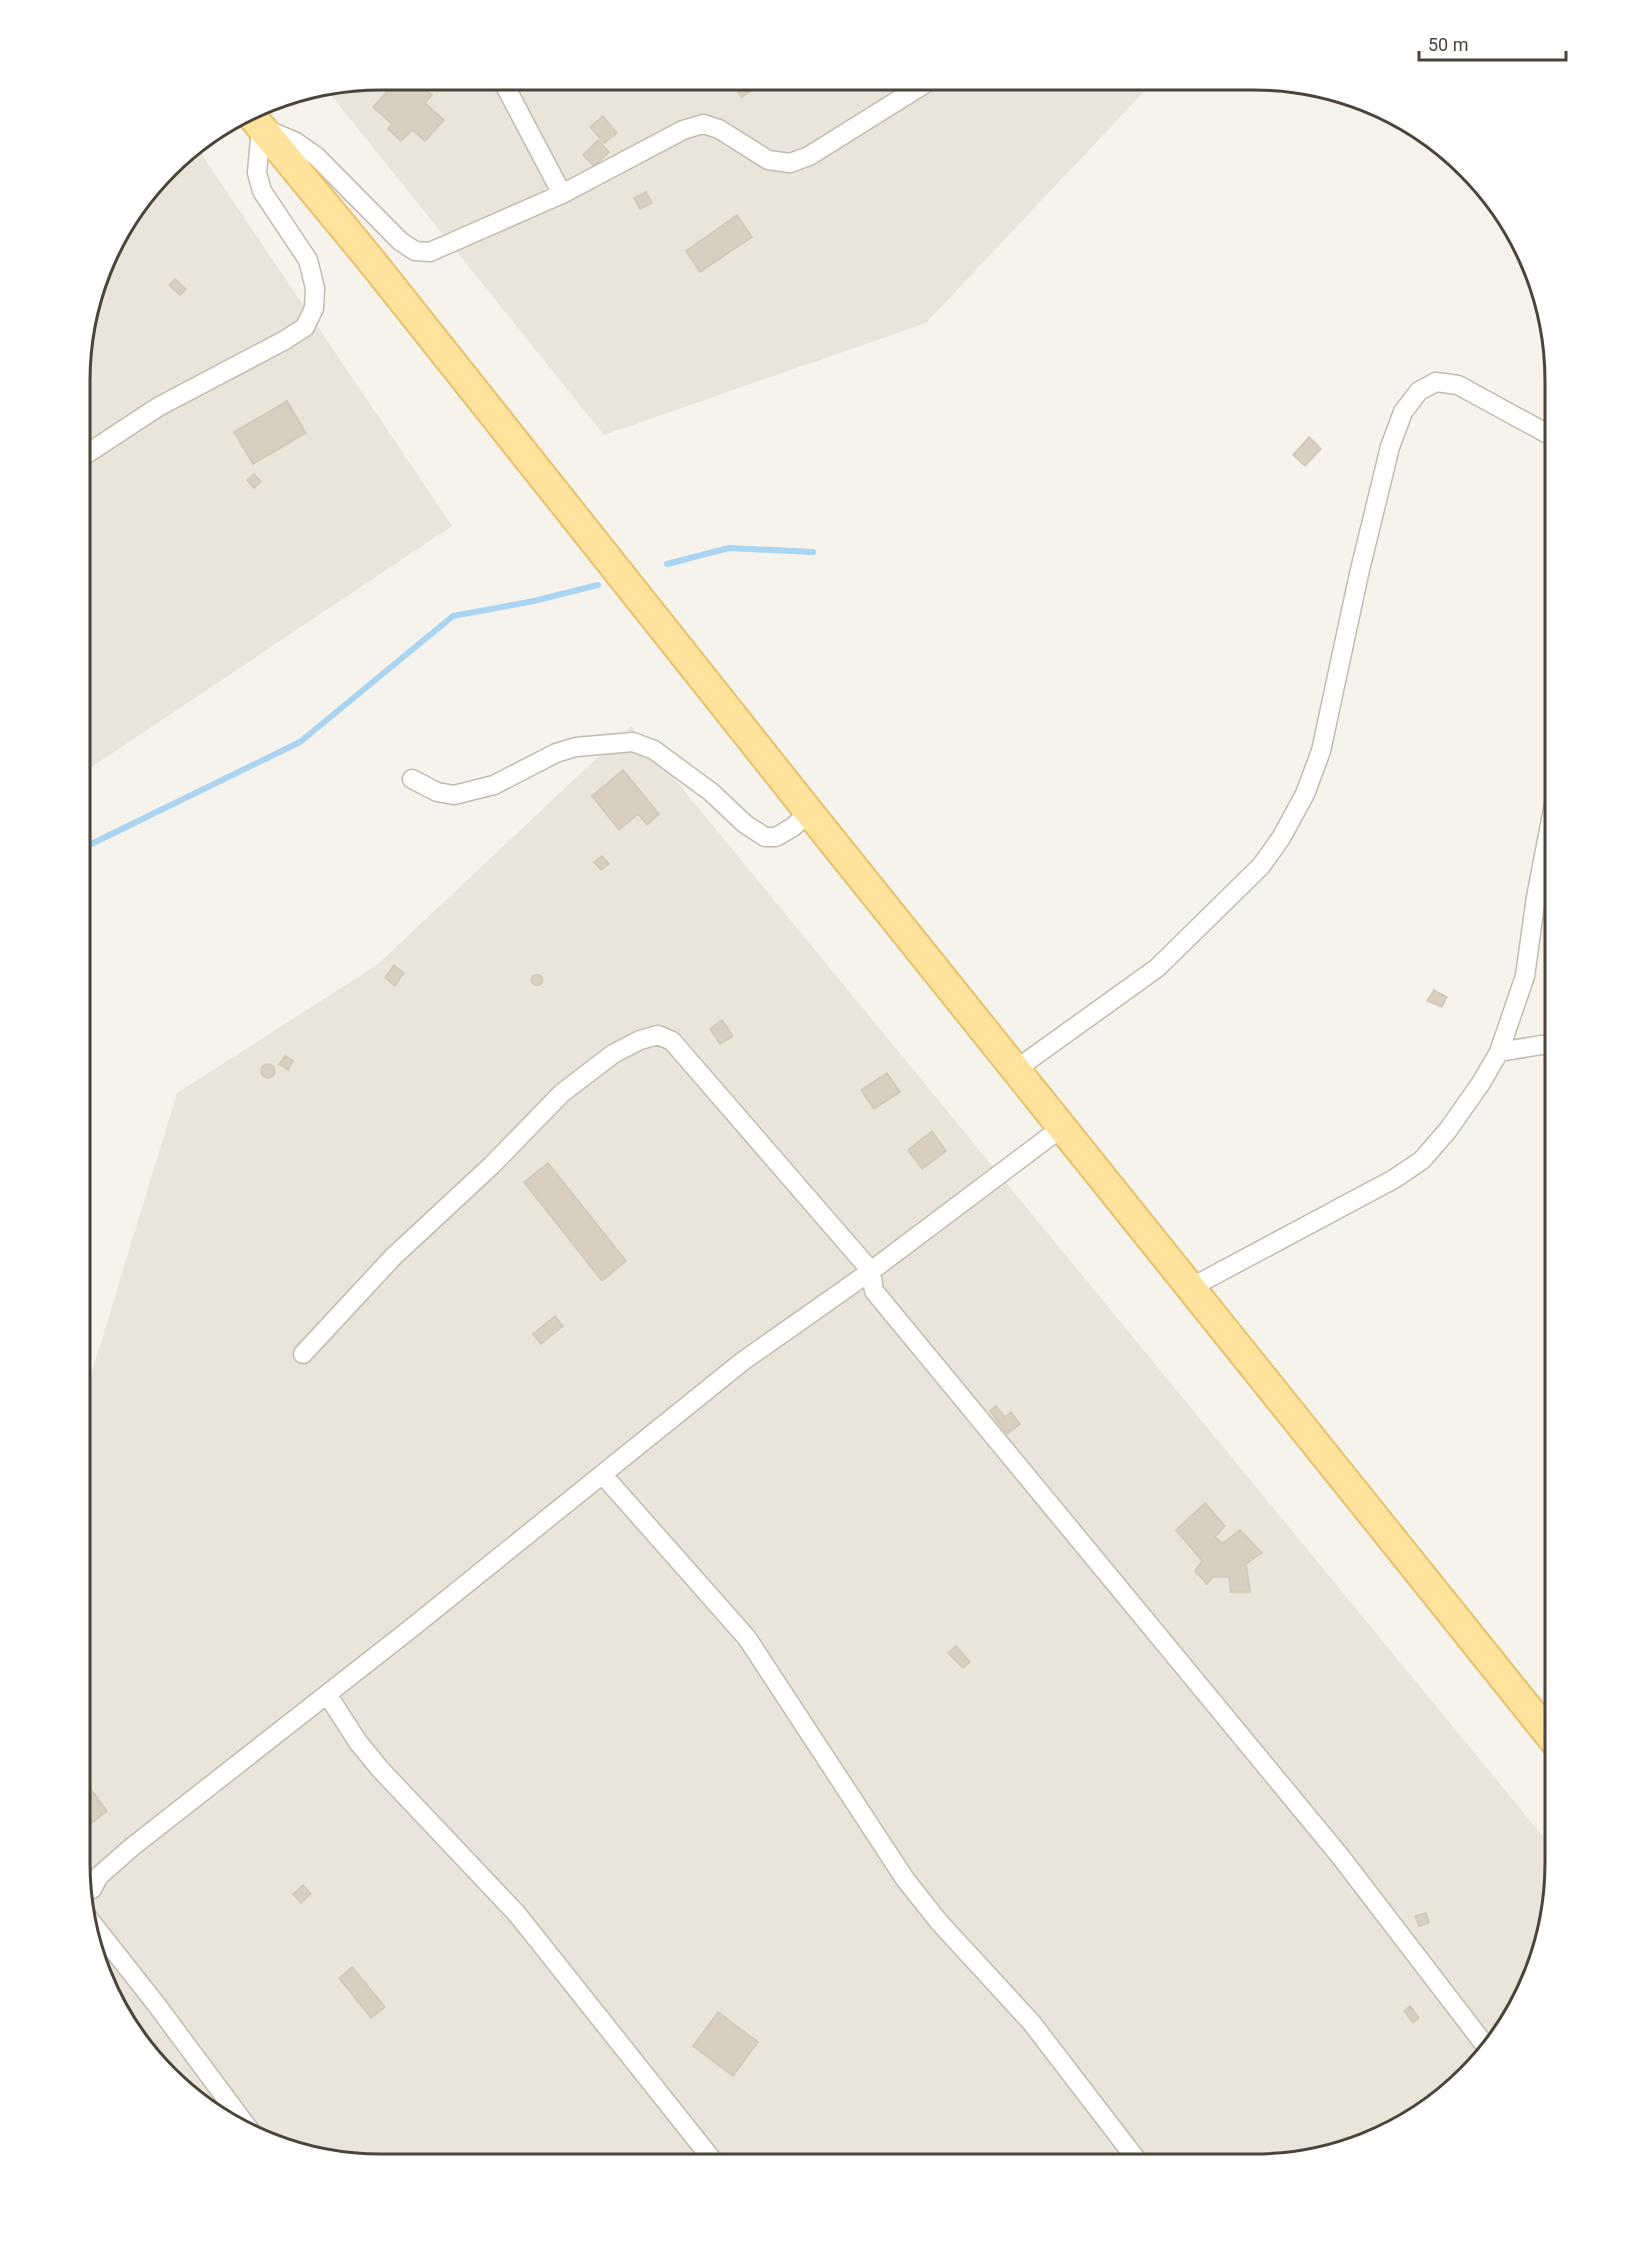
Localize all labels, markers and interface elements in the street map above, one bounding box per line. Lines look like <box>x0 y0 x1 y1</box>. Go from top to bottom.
scale bar <box>1419 24 1566 62</box>
text: 50 m <box>1428 34 1468 55</box>

